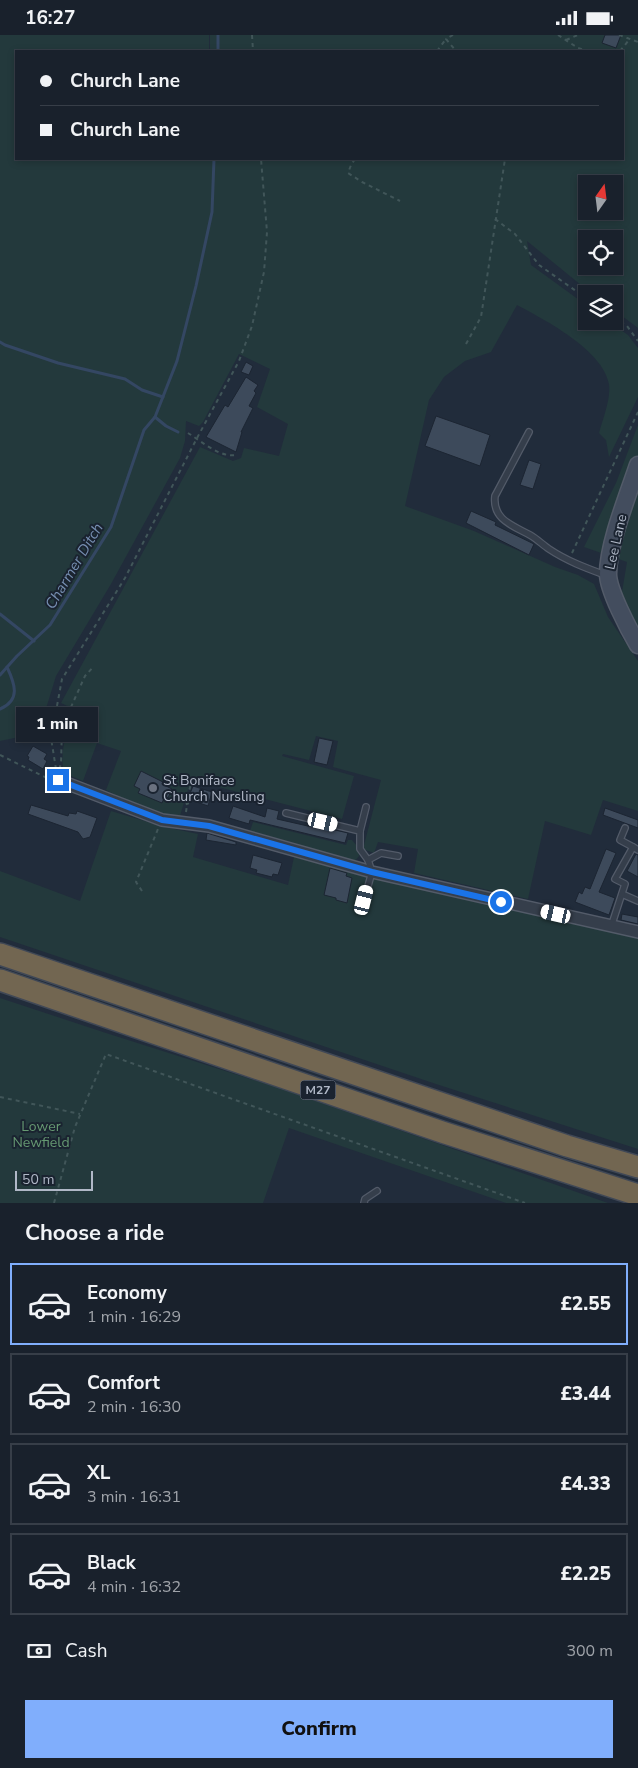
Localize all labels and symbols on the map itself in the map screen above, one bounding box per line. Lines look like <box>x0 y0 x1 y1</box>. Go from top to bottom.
north arrow <box>578 175 622 220</box>
street label: Lee Lane <box>600 512 632 572</box>
water label: Charmer Ditch <box>40 519 108 613</box>
callout: 1 min <box>17 707 99 743</box>
route end <box>47 769 69 791</box>
place label: St Boniface Church Nursling <box>163 771 265 806</box>
marker: St Boniface Church Nursling <box>147 782 159 794</box>
car <box>306 811 339 833</box>
car <box>353 884 374 916</box>
route start <box>490 891 512 913</box>
car <box>539 903 572 925</box>
road number: M27 <box>300 1081 336 1099</box>
park label: Lower Newfield <box>12 1117 70 1152</box>
scale bar <box>15 1168 92 1191</box>

